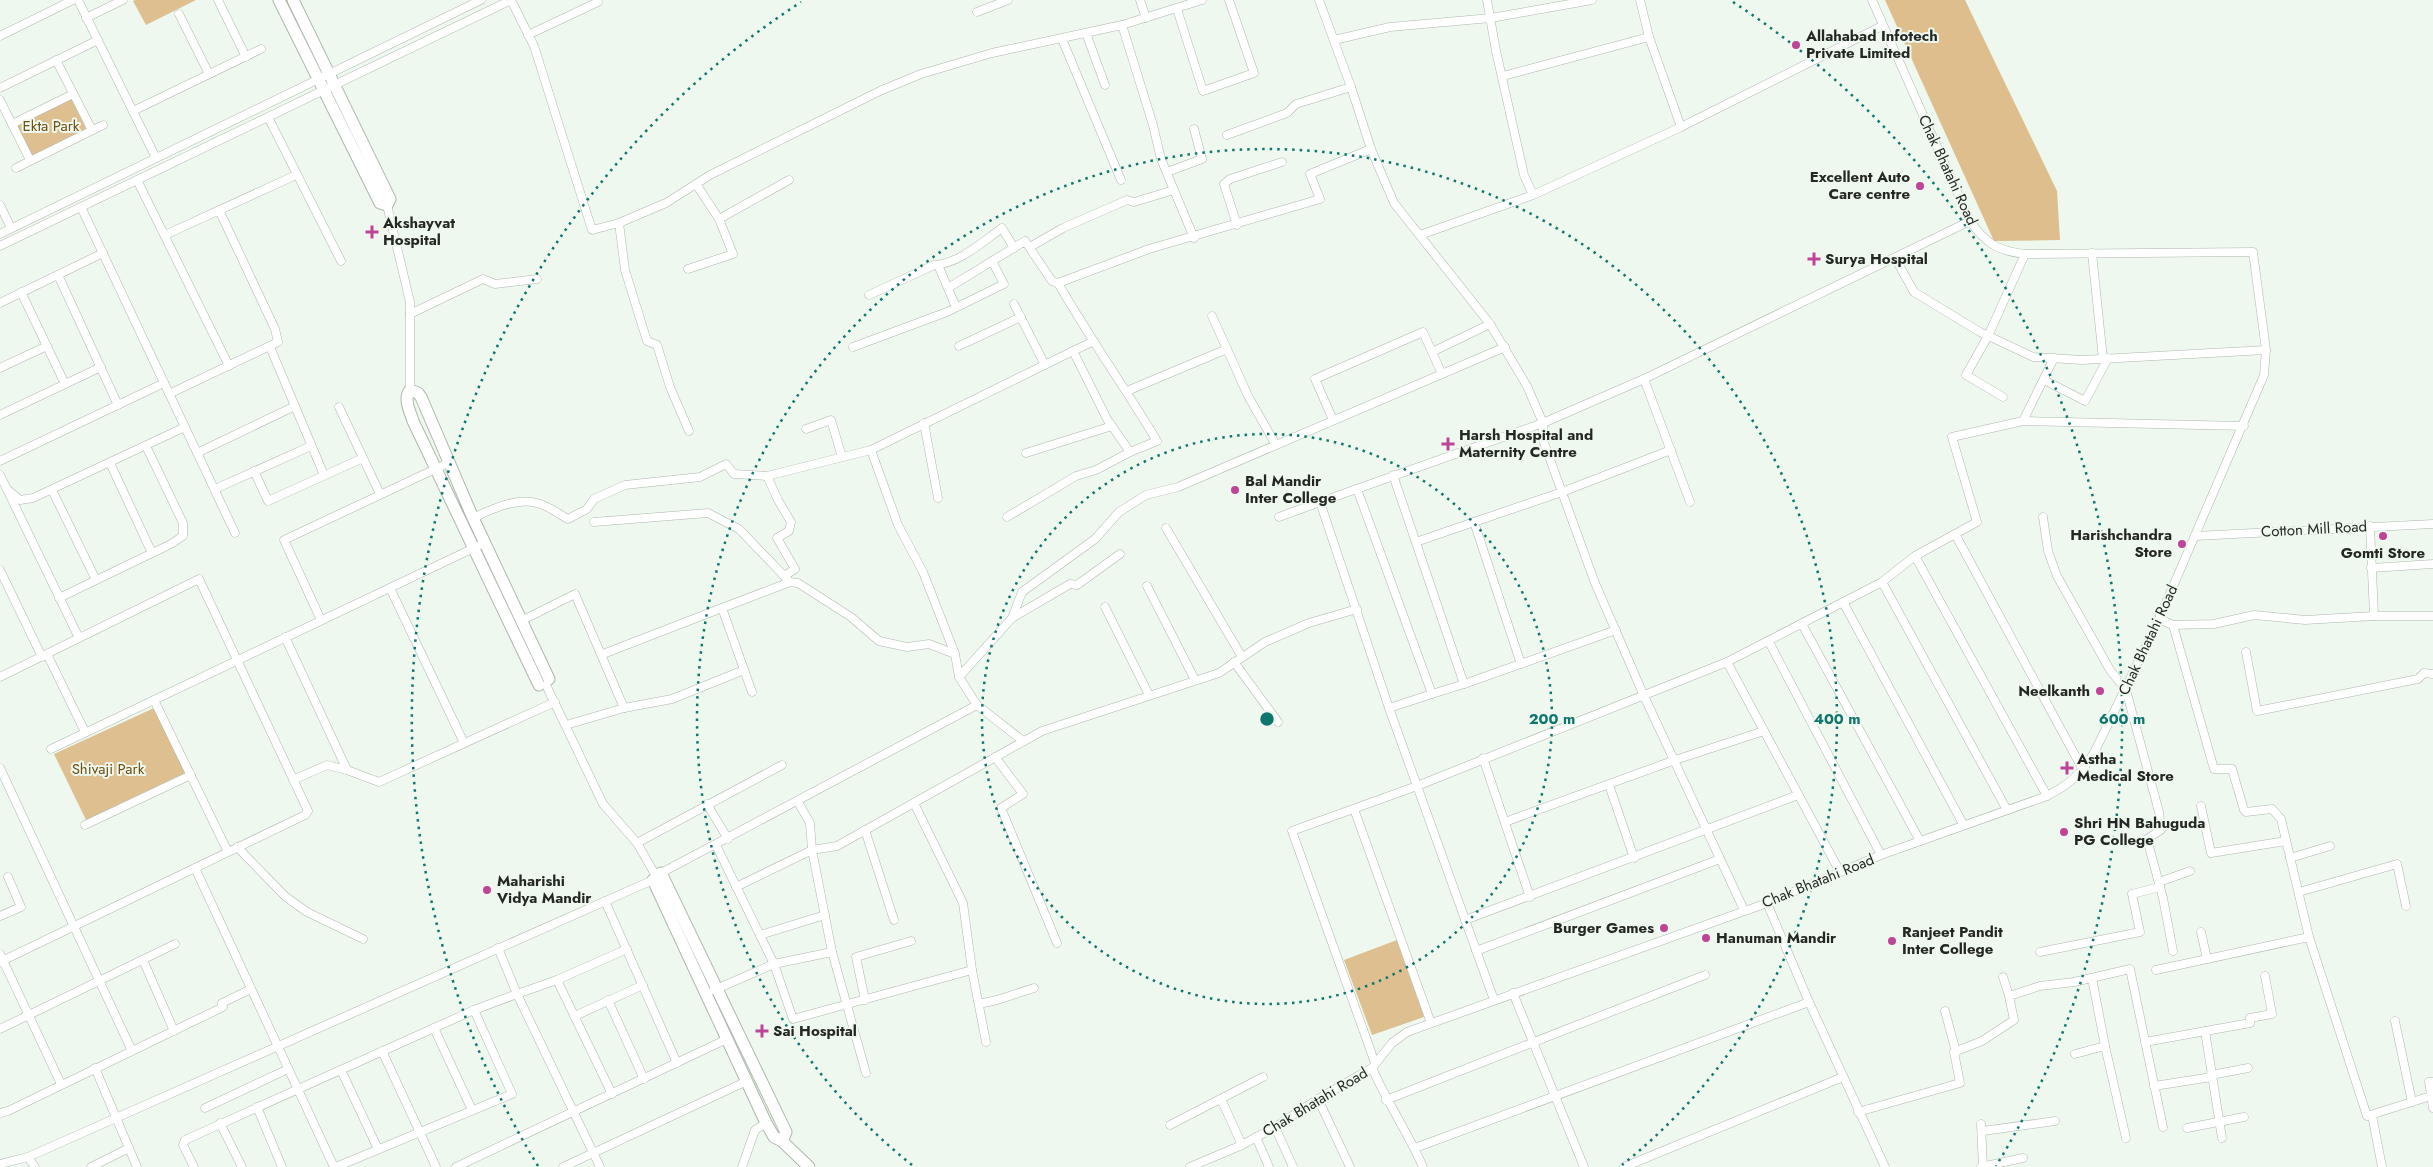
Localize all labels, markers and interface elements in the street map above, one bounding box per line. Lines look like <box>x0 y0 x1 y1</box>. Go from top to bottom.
place label: Allahabad Infotech Private Limited <box>1805 25 1938 64</box>
marker: Allahabad Infotech Private Limited <box>1790 39 1802 51</box>
street label: Chak Bhatahi Road <box>1913 111 1983 229</box>
park label: Ekta Park <box>23 115 80 137</box>
place label: Excellent Auto Care centre <box>1810 166 1910 205</box>
marker: Excellent Auto Care centre <box>1914 180 1926 192</box>
place label: Akshayvat Hospital <box>382 212 455 251</box>
marker: Akshayvat Hospital <box>365 225 379 239</box>
place label: Surya Hospital <box>1825 248 1928 270</box>
marker: Surya Hospital <box>1807 252 1821 266</box>
place label: Harsh Hospital and Maternity Centre <box>1459 424 1593 463</box>
marker: Harsh Hospital and Maternity Centre <box>1441 437 1455 451</box>
place label: Bal Mandir Inter College <box>1245 470 1337 509</box>
marker: Bal Mandir Inter College <box>1229 484 1241 496</box>
street label: Cotton Mill Road <box>2260 515 2368 543</box>
place label: Harishchandra Store <box>2070 524 2172 563</box>
marker: Gomti Store <box>2377 530 2389 542</box>
marker: Harishchandra Store <box>2176 538 2188 550</box>
place label: Gomti Store <box>2341 542 2426 564</box>
street label: Chak Bhatahi Road <box>2113 581 2183 699</box>
place label: Neelkanth <box>2018 680 2090 702</box>
marker: Neelkanth <box>2094 685 2106 697</box>
text: 200 m <box>1529 708 1575 730</box>
text: 400 m <box>1813 708 1861 730</box>
text: 600 m <box>2099 708 2145 730</box>
centre of rings <box>1258 710 1276 728</box>
place label: Astha Medical Store <box>2076 748 2174 787</box>
park label: Shivaji Park <box>72 758 145 780</box>
marker: Astha Medical Store <box>2061 762 2073 774</box>
place label: Shri HN Bahuguda PG College <box>2074 812 2205 851</box>
marker: Shri HN Bahuguda PG College <box>2058 826 2070 838</box>
street label: Chak Bhatahi Road <box>1759 848 1877 914</box>
place label: Maharishi Vidya Mandir <box>496 870 592 909</box>
marker: Maharishi Vidya Mandir <box>481 884 493 896</box>
place label: Burger Games <box>1553 917 1654 939</box>
place label: Ranjeet Pandit Inter College <box>1902 921 2003 960</box>
marker: Burger Games <box>1658 922 1670 934</box>
place label: Hanuman Mandir <box>1716 927 1837 949</box>
marker: Hanuman Mandir <box>1700 932 1712 944</box>
marker: Ranjeet Pandit Inter College <box>1886 935 1898 947</box>
place label: Sai Hospital <box>773 1020 857 1042</box>
marker: Sai Hospital <box>755 1024 769 1038</box>
street label: Chak Bhatahi Road <box>1258 1062 1372 1142</box>

